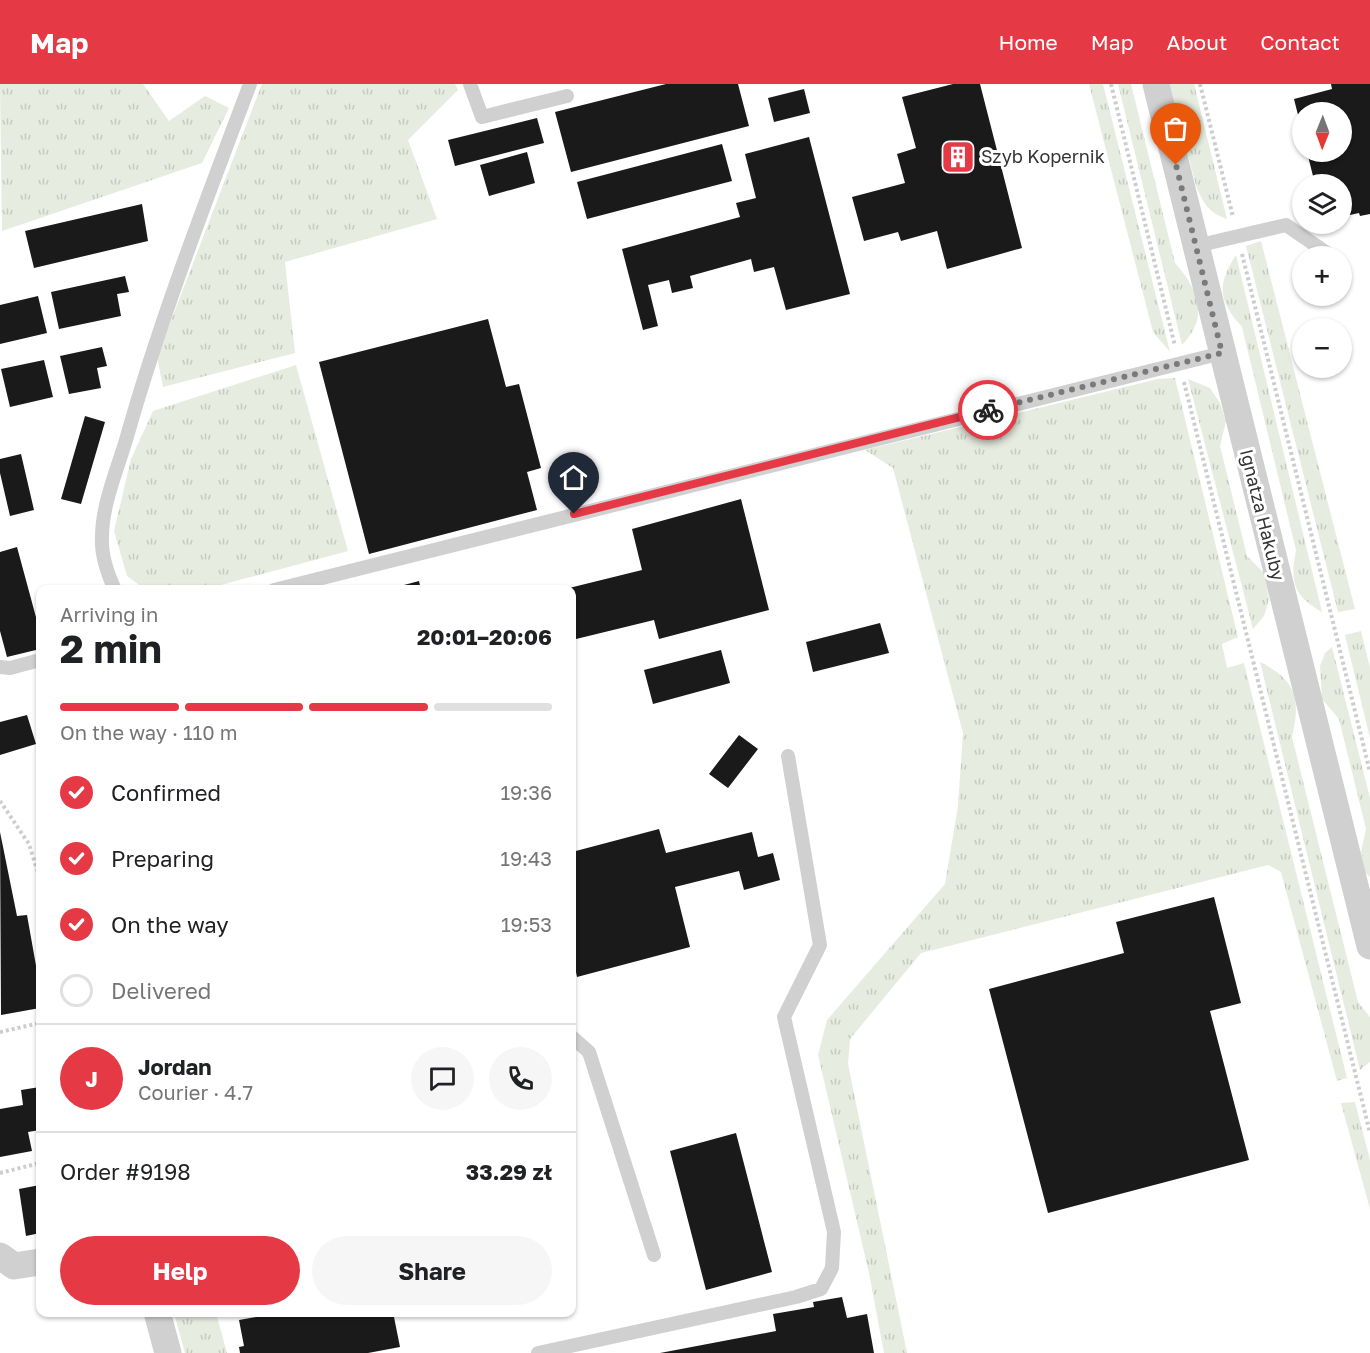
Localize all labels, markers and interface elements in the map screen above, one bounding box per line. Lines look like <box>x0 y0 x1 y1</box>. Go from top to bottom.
text: Map <box>30 26 88 59</box>
text: Home <box>998 29 1058 55</box>
text: Map <box>1091 29 1134 55</box>
text: About <box>1167 29 1227 55</box>
text: Contact <box>1260 29 1340 55</box>
north arrow <box>1292 102 1352 162</box>
map controls <box>1292 102 1352 378</box>
pin <box>1150 103 1201 165</box>
icon: bag <box>1159 112 1192 145</box>
building icon: Szyb Kopernik <box>940 139 976 175</box>
place label: Szyb Kopernik <box>981 145 1105 167</box>
button: layers <box>1292 174 1352 234</box>
button: + <box>1292 246 1352 306</box>
button: − <box>1292 318 1352 378</box>
courier <box>958 380 1018 440</box>
icon: bike <box>972 394 1005 427</box>
street label: Ignatza Hakuby <box>1236 447 1290 583</box>
pin <box>548 452 599 514</box>
icon: home <box>557 461 590 494</box>
text: Arriving in <box>60 602 158 626</box>
text: 20:01–20:06 <box>417 623 552 650</box>
text: 2 min <box>60 625 162 672</box>
text: On the way · 110 m <box>60 720 237 744</box>
icon: check <box>60 776 93 809</box>
text: Confirmed <box>111 779 221 806</box>
text: 19:36 <box>500 780 552 804</box>
icon: check <box>60 842 93 875</box>
text: Preparing <box>111 845 214 872</box>
text: 19:43 <box>500 846 552 870</box>
icon: check <box>60 908 93 941</box>
text: On the way <box>111 911 229 938</box>
text: 19:53 <box>501 912 552 936</box>
text: Delivered <box>111 977 211 1004</box>
button: chat <box>411 1047 474 1110</box>
button: phone <box>489 1047 552 1110</box>
text: Jordan <box>138 1053 212 1080</box>
text: J <box>85 1065 98 1092</box>
text: Courier · 4.7 <box>138 1080 253 1104</box>
text: Order #9198 <box>60 1158 191 1185</box>
text: 33.29 zł <box>466 1158 552 1185</box>
button: Help <box>60 1236 300 1305</box>
button: Share <box>312 1236 552 1305</box>

